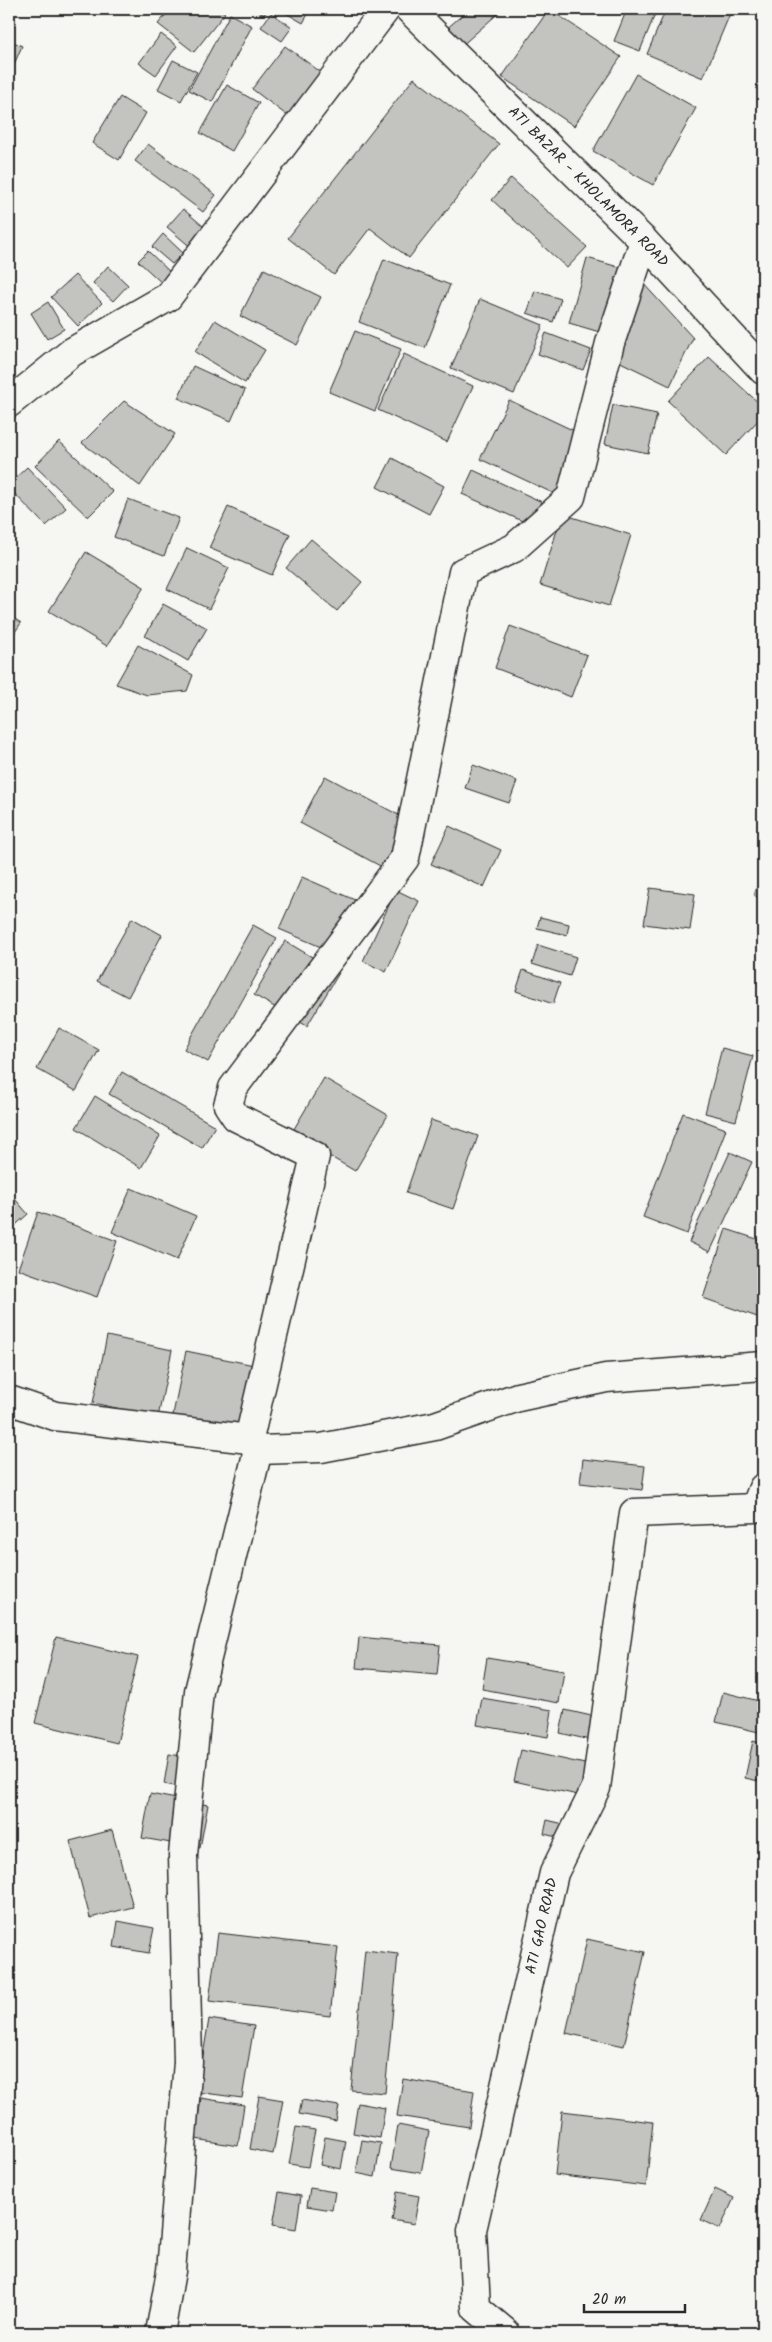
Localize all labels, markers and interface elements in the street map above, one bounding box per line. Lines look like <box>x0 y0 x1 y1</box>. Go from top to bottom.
street label: ATI BAZAR - KHOLAMORA ROAD <box>502 101 674 273</box>
street label: ATI GAO ROAD <box>519 1875 565 1976</box>
scale bar <box>584 2282 686 2314</box>
text: 20 m <box>592 2288 626 2312</box>

